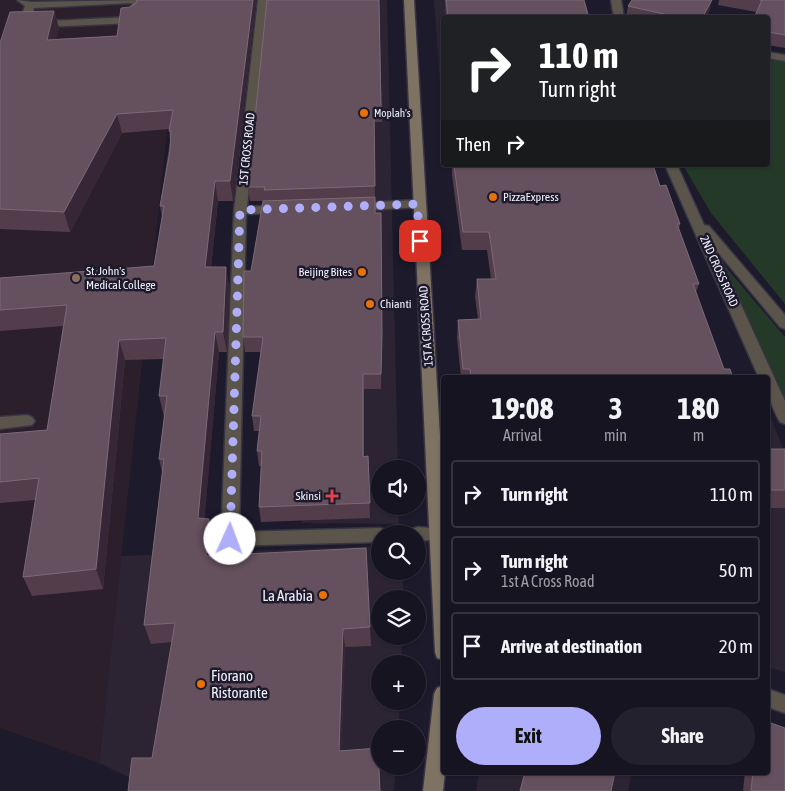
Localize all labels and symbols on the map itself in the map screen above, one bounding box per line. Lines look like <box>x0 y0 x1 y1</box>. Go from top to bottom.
marker: Moplah's <box>358 107 370 119</box>
place label: Moplah's <box>374 107 411 119</box>
street label: 1ST CROSS ROAD <box>236 112 258 186</box>
place label: PizzaExpress <box>503 190 559 204</box>
marker: PizzaExpress <box>487 191 499 203</box>
pin <box>399 220 441 262</box>
street label: 2ND CROSS ROAD <box>697 233 741 309</box>
place label: St. John's Medical College <box>86 264 156 292</box>
place label: Beijing Bites <box>298 265 352 279</box>
marker: Beijing Bites <box>356 266 368 278</box>
marker: St. John's Medical College <box>70 272 82 284</box>
street label: 1ST A CROSS ROAD <box>416 285 436 367</box>
place label: Chianti <box>380 297 412 311</box>
marker: Chianti <box>364 298 376 310</box>
place label: Skinsi <box>295 489 321 503</box>
marker: Skinsi <box>325 489 339 503</box>
position arrow <box>203 512 255 564</box>
place label: La Arabia <box>262 587 313 604</box>
marker: La Arabia <box>317 589 329 601</box>
place label: Fiorano Ristorante <box>211 667 268 701</box>
marker: Fiorano Ristorante <box>195 678 207 690</box>

